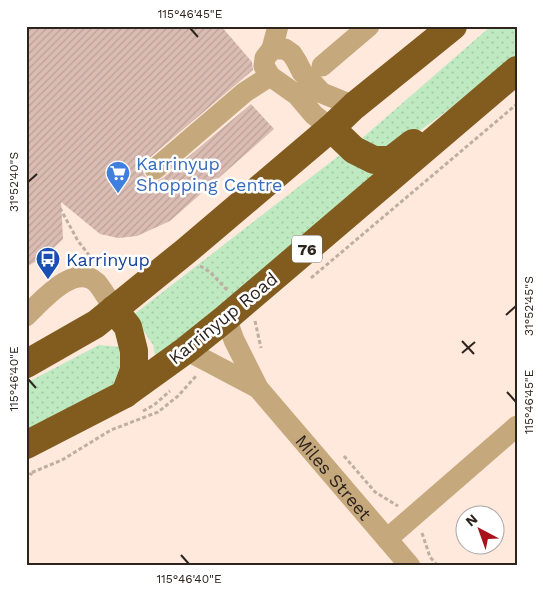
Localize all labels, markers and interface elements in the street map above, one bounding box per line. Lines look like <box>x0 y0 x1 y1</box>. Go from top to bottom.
text: 115°46'45"E <box>158 7 223 21</box>
text: 31°52'40"S <box>7 152 21 212</box>
place label: Karrinyup Shopping Centre <box>136 153 282 195</box>
supermarket icon: Karrinyup Shopping Centre <box>105 160 131 194</box>
road number: 76 <box>292 235 322 262</box>
bus stop icon: Karrinyup <box>35 246 61 280</box>
place label: Karrinyup <box>66 249 150 270</box>
street label: Karrinyup Road <box>164 268 282 368</box>
text: 31°52'45"S <box>522 276 536 336</box>
text: 115°46'40"E <box>7 346 21 412</box>
text: 115°46'45"E <box>522 369 536 434</box>
street label: Miles Street <box>292 430 377 524</box>
north arrow <box>456 504 506 554</box>
text: N <box>462 511 481 530</box>
text: 115°46'40"E <box>156 572 222 586</box>

